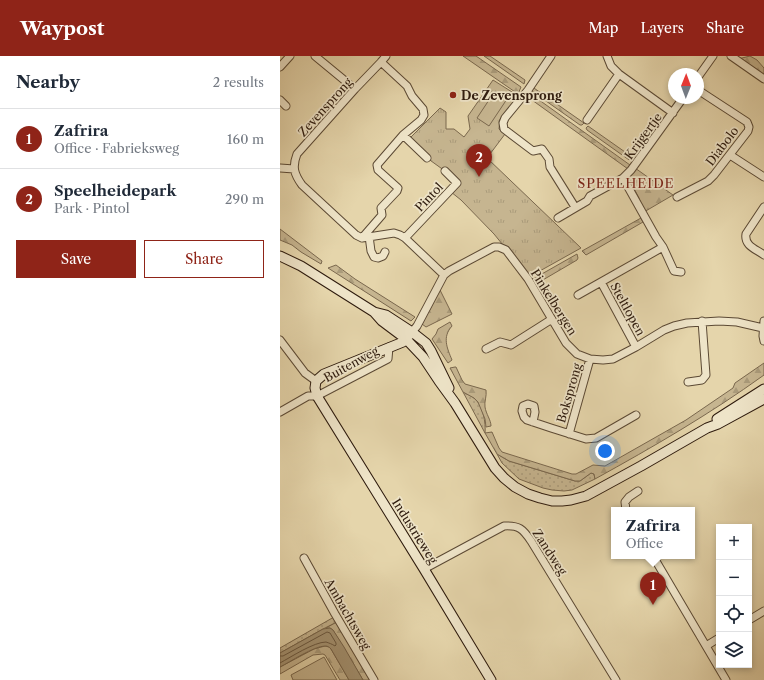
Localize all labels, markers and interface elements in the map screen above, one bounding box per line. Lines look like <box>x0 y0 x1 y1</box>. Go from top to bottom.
text: Waypost <box>20 17 104 40</box>
text: Map <box>588 19 618 37</box>
text: Layers <box>640 19 684 37</box>
text: Share <box>706 19 744 37</box>
north arrow <box>668 68 704 104</box>
text: Nearby <box>16 72 80 92</box>
text: 2 results <box>213 74 264 90</box>
street label: Zevensprong <box>295 74 356 139</box>
place label: De Zevensprong <box>461 88 563 103</box>
marker: De Zevensprong <box>448 90 458 100</box>
street label: Krijgertje <box>621 110 665 162</box>
text: Zafrira <box>54 121 108 140</box>
street label: Diabolo <box>702 123 742 169</box>
text: 1 <box>26 131 32 147</box>
text: 160 m <box>227 131 264 147</box>
text: Office · Fabrieksweg <box>54 140 179 156</box>
pin: 2 <box>466 144 492 177</box>
district label: SPEELHEIDE <box>577 175 675 191</box>
street label: Pintol <box>412 179 446 215</box>
text: Speelheidepark <box>54 181 176 200</box>
text: 2 <box>25 191 33 207</box>
text: 290 m <box>225 191 264 207</box>
text: Park · Pintol <box>54 200 130 216</box>
button: Save <box>16 240 136 278</box>
button: Share <box>144 240 264 278</box>
street label: Pinkelbergen <box>528 266 581 338</box>
street label: Steltlopen <box>607 280 649 339</box>
street label: Buitenweg <box>321 343 382 385</box>
street label: Boksprong <box>553 361 585 425</box>
your location <box>595 441 615 461</box>
street label: Industrieweg <box>389 496 441 567</box>
popup <box>611 507 695 559</box>
text: Zafrira <box>626 516 680 535</box>
map controls <box>716 524 752 668</box>
button: + <box>716 524 752 560</box>
street label: Zandweg <box>530 526 571 578</box>
text: Office <box>626 535 663 551</box>
button: − <box>716 560 752 596</box>
pin: 1 <box>640 572 666 605</box>
street label: Ambachtsweg <box>321 575 375 653</box>
button: locate <box>716 596 752 632</box>
button: layers <box>716 632 752 668</box>

